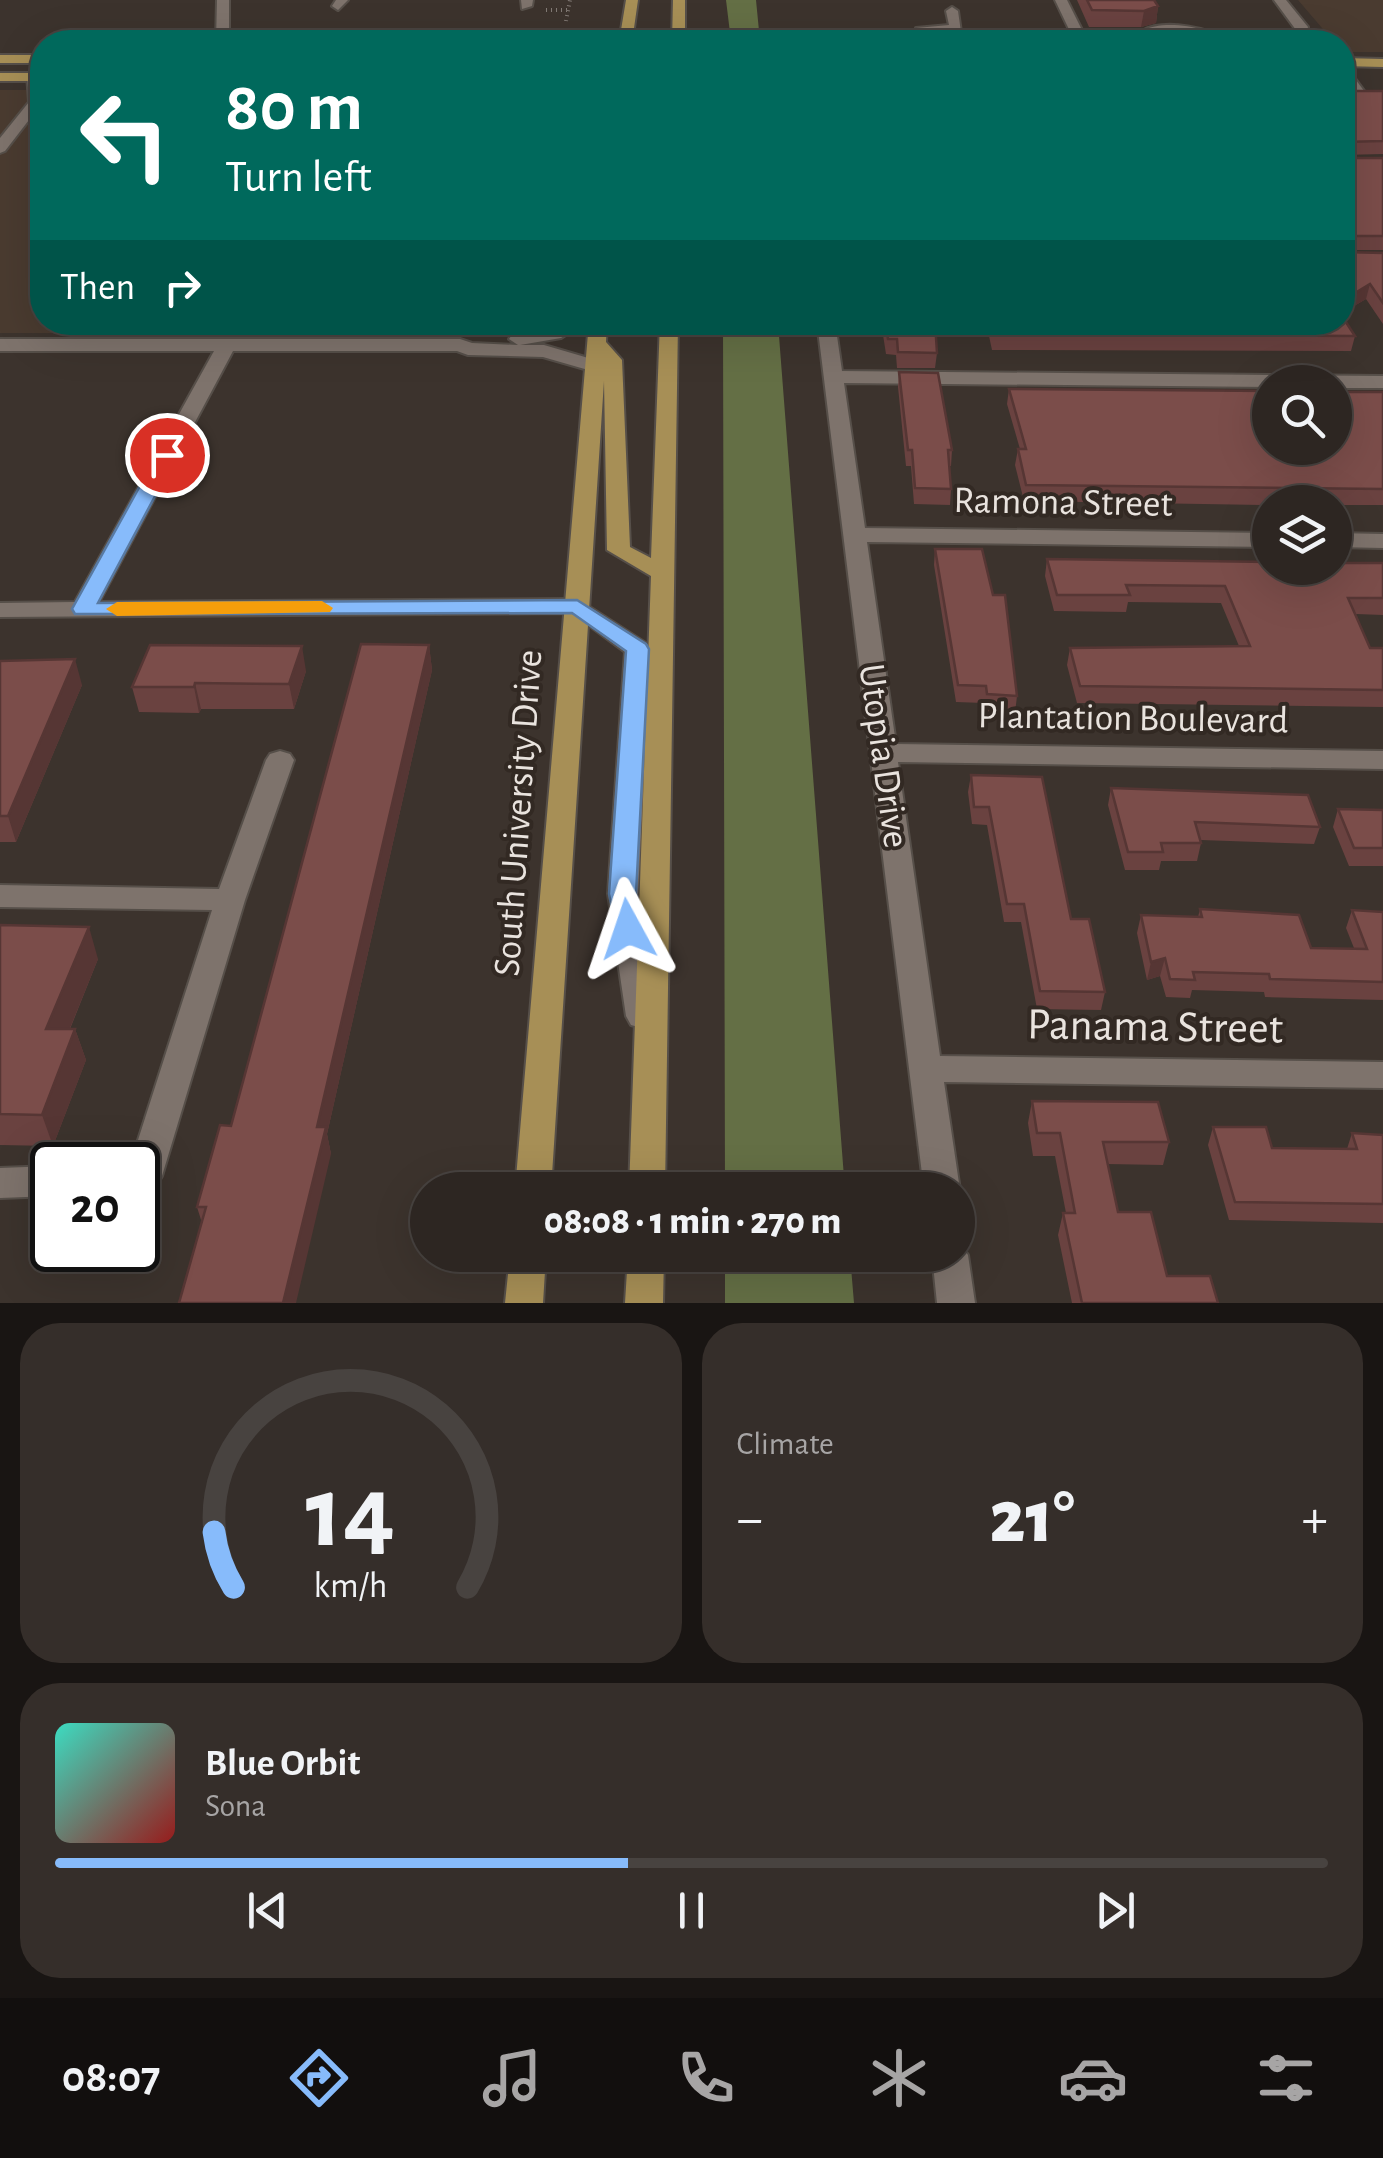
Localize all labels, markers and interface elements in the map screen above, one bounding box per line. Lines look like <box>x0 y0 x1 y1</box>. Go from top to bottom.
icon: left <box>60 70 190 200</box>
text: 80 m <box>225 73 363 143</box>
text: Turn left <box>225 155 372 200</box>
icon: right <box>155 260 210 315</box>
text: Then <box>60 269 135 307</box>
map controls <box>1252 365 1352 585</box>
button: search <box>1252 365 1352 465</box>
pin <box>125 413 210 498</box>
icon: arrive <box>140 428 195 483</box>
street label: Ramona Street <box>953 482 1173 524</box>
button: layers <box>1252 485 1352 585</box>
street label: South University Drive <box>489 648 549 978</box>
street label: Utopia Drive <box>851 662 915 850</box>
street label: Plantation Boulevard <box>977 697 1289 741</box>
position arrow <box>576 877 680 981</box>
street label: Panama Street <box>1026 1002 1284 1052</box>
speed limit sign: 20 <box>30 1142 160 1272</box>
text: 08:08 · 1 min · 270 m <box>544 1203 841 1241</box>
text: Climate <box>737 1428 834 1460</box>
text: 14 <box>306 1462 396 1566</box>
text: 21° <box>990 1481 1075 1556</box>
text: − <box>737 1492 763 1547</box>
text: + <box>1302 1492 1328 1547</box>
text: km/h <box>314 1568 388 1604</box>
text: Blue Orbit <box>205 1745 360 1783</box>
text: Sona <box>205 1790 266 1822</box>
icon: previous <box>240 1883 295 1938</box>
icon: pause <box>664 1883 719 1938</box>
icon: next <box>1088 1883 1143 1938</box>
icon: directions <box>284 2043 354 2113</box>
icon: music <box>477 2043 547 2113</box>
icon: phone <box>671 2043 741 2113</box>
icon: climate <box>864 2043 934 2113</box>
icon: car <box>1058 2043 1128 2113</box>
icon: filters <box>1251 2043 1321 2113</box>
text: 08:07 <box>62 2055 161 2100</box>

